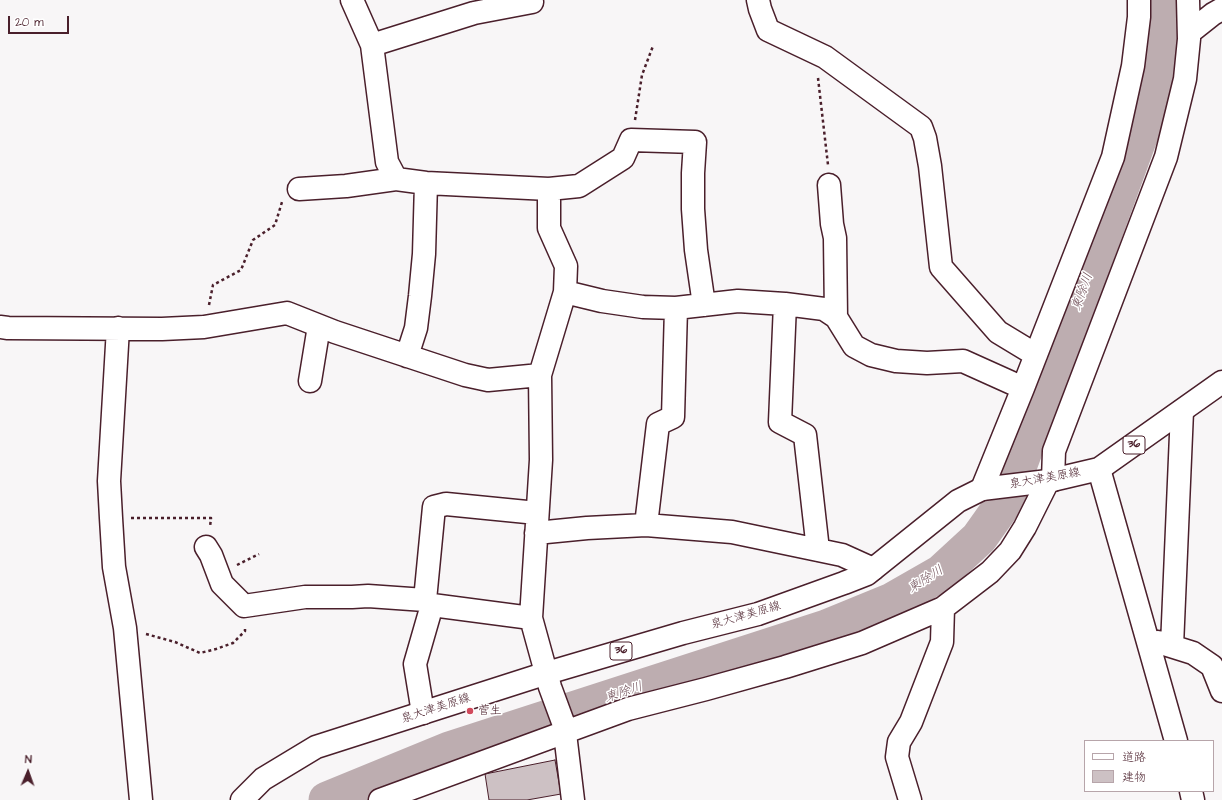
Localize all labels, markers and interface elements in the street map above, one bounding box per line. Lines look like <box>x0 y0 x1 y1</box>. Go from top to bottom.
scale bar <box>10 8 71 34</box>
text: 20 m <box>15 14 44 31</box>
water label: 東除川 <box>1069 271 1097 313</box>
road number: 36 <box>1123 436 1145 454</box>
street label: 泉大津美原線 <box>1008 466 1082 492</box>
water label: 東除川 <box>905 563 947 597</box>
street label: 泉大津美原線 <box>709 599 783 633</box>
road number: 36 <box>610 642 632 660</box>
water label: 東除川 <box>603 680 645 706</box>
street label: 泉大津美原線 <box>400 691 472 727</box>
place label: 菅生 <box>478 704 502 718</box>
marker: 菅生 <box>465 706 475 716</box>
legend <box>1084 740 1214 792</box>
text: 道路 <box>1122 749 1146 766</box>
north arrow <box>8 752 48 792</box>
text: N <box>25 752 32 767</box>
text: 建物 <box>1122 769 1146 786</box>

